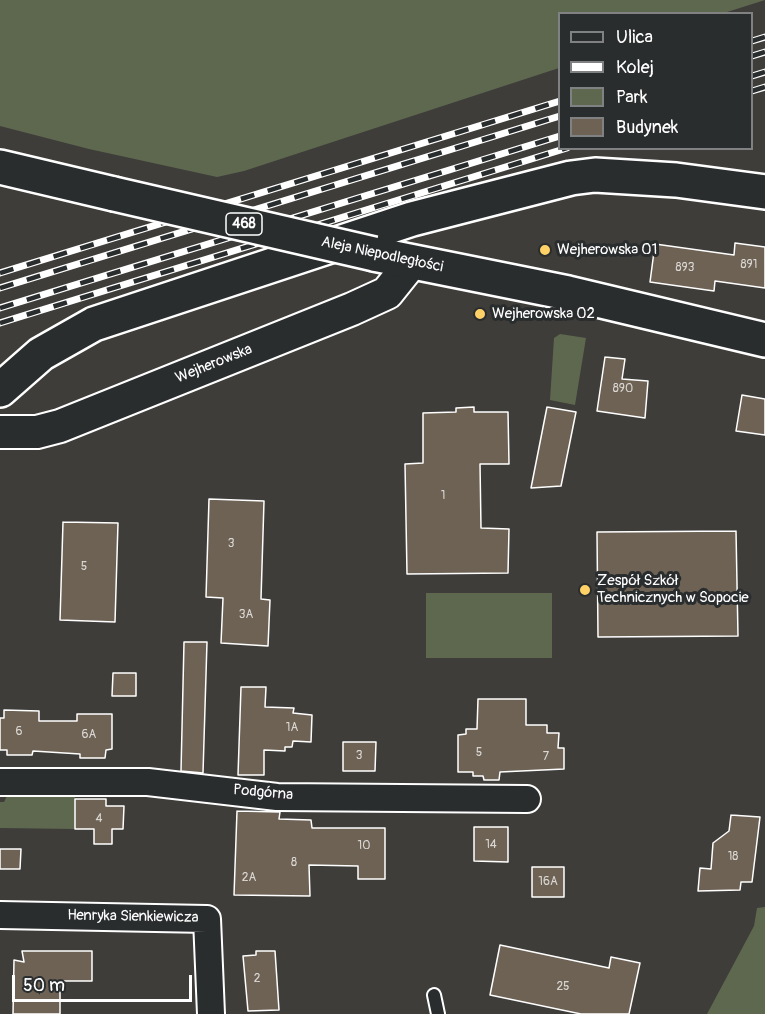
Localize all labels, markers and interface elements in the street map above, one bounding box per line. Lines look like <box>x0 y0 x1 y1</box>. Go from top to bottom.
legend <box>558 12 753 150</box>
text: Ulica <box>616 26 653 49</box>
text: Kolej <box>616 56 654 79</box>
text: Park <box>616 86 648 109</box>
text: Budynek <box>616 116 678 139</box>
road number: 468 <box>226 213 262 235</box>
street label: Aleja Niepodległości <box>319 233 445 277</box>
place label: Wejherowska 01 <box>557 241 657 259</box>
marker: Wejherowska 01 <box>538 243 552 257</box>
house number: 891 <box>741 258 757 272</box>
house number: 893 <box>676 261 694 275</box>
place label: Wejherowska 02 <box>492 305 595 323</box>
marker: Wejherowska 02 <box>473 307 487 321</box>
street label: Wejherowska <box>173 340 255 388</box>
house number: 890 <box>613 382 633 396</box>
house number: 1 <box>441 489 445 503</box>
house number: 3 <box>228 537 234 551</box>
house number: 5 <box>81 560 87 574</box>
place label: Zespół Szkół Technicznych w Sopocie <box>597 572 749 607</box>
marker: Zespół Szkół Technicznych w Sopocie <box>578 583 592 597</box>
house number: 3A <box>239 608 253 622</box>
house number: 1A <box>286 721 298 735</box>
house number: 6 <box>16 725 22 739</box>
house number: 6A <box>82 728 96 742</box>
house number: 5 <box>476 746 482 760</box>
house number: 3 <box>356 749 362 763</box>
house number: 7 <box>543 750 549 764</box>
street label: Podgórna <box>232 781 294 805</box>
house number: 4 <box>96 812 102 826</box>
house number: 14 <box>485 838 497 852</box>
house number: 10 <box>358 839 370 853</box>
house number: 18 <box>728 850 738 864</box>
house number: 8 <box>291 856 297 870</box>
house number: 2A <box>242 871 256 885</box>
house number: 16A <box>538 875 558 889</box>
street label: Henryka Sienkiewicza <box>67 907 199 927</box>
scale bar <box>15 963 195 1001</box>
house number: 2 <box>254 972 260 986</box>
text: 50 m <box>23 974 65 997</box>
house number: 25 <box>556 980 570 994</box>

